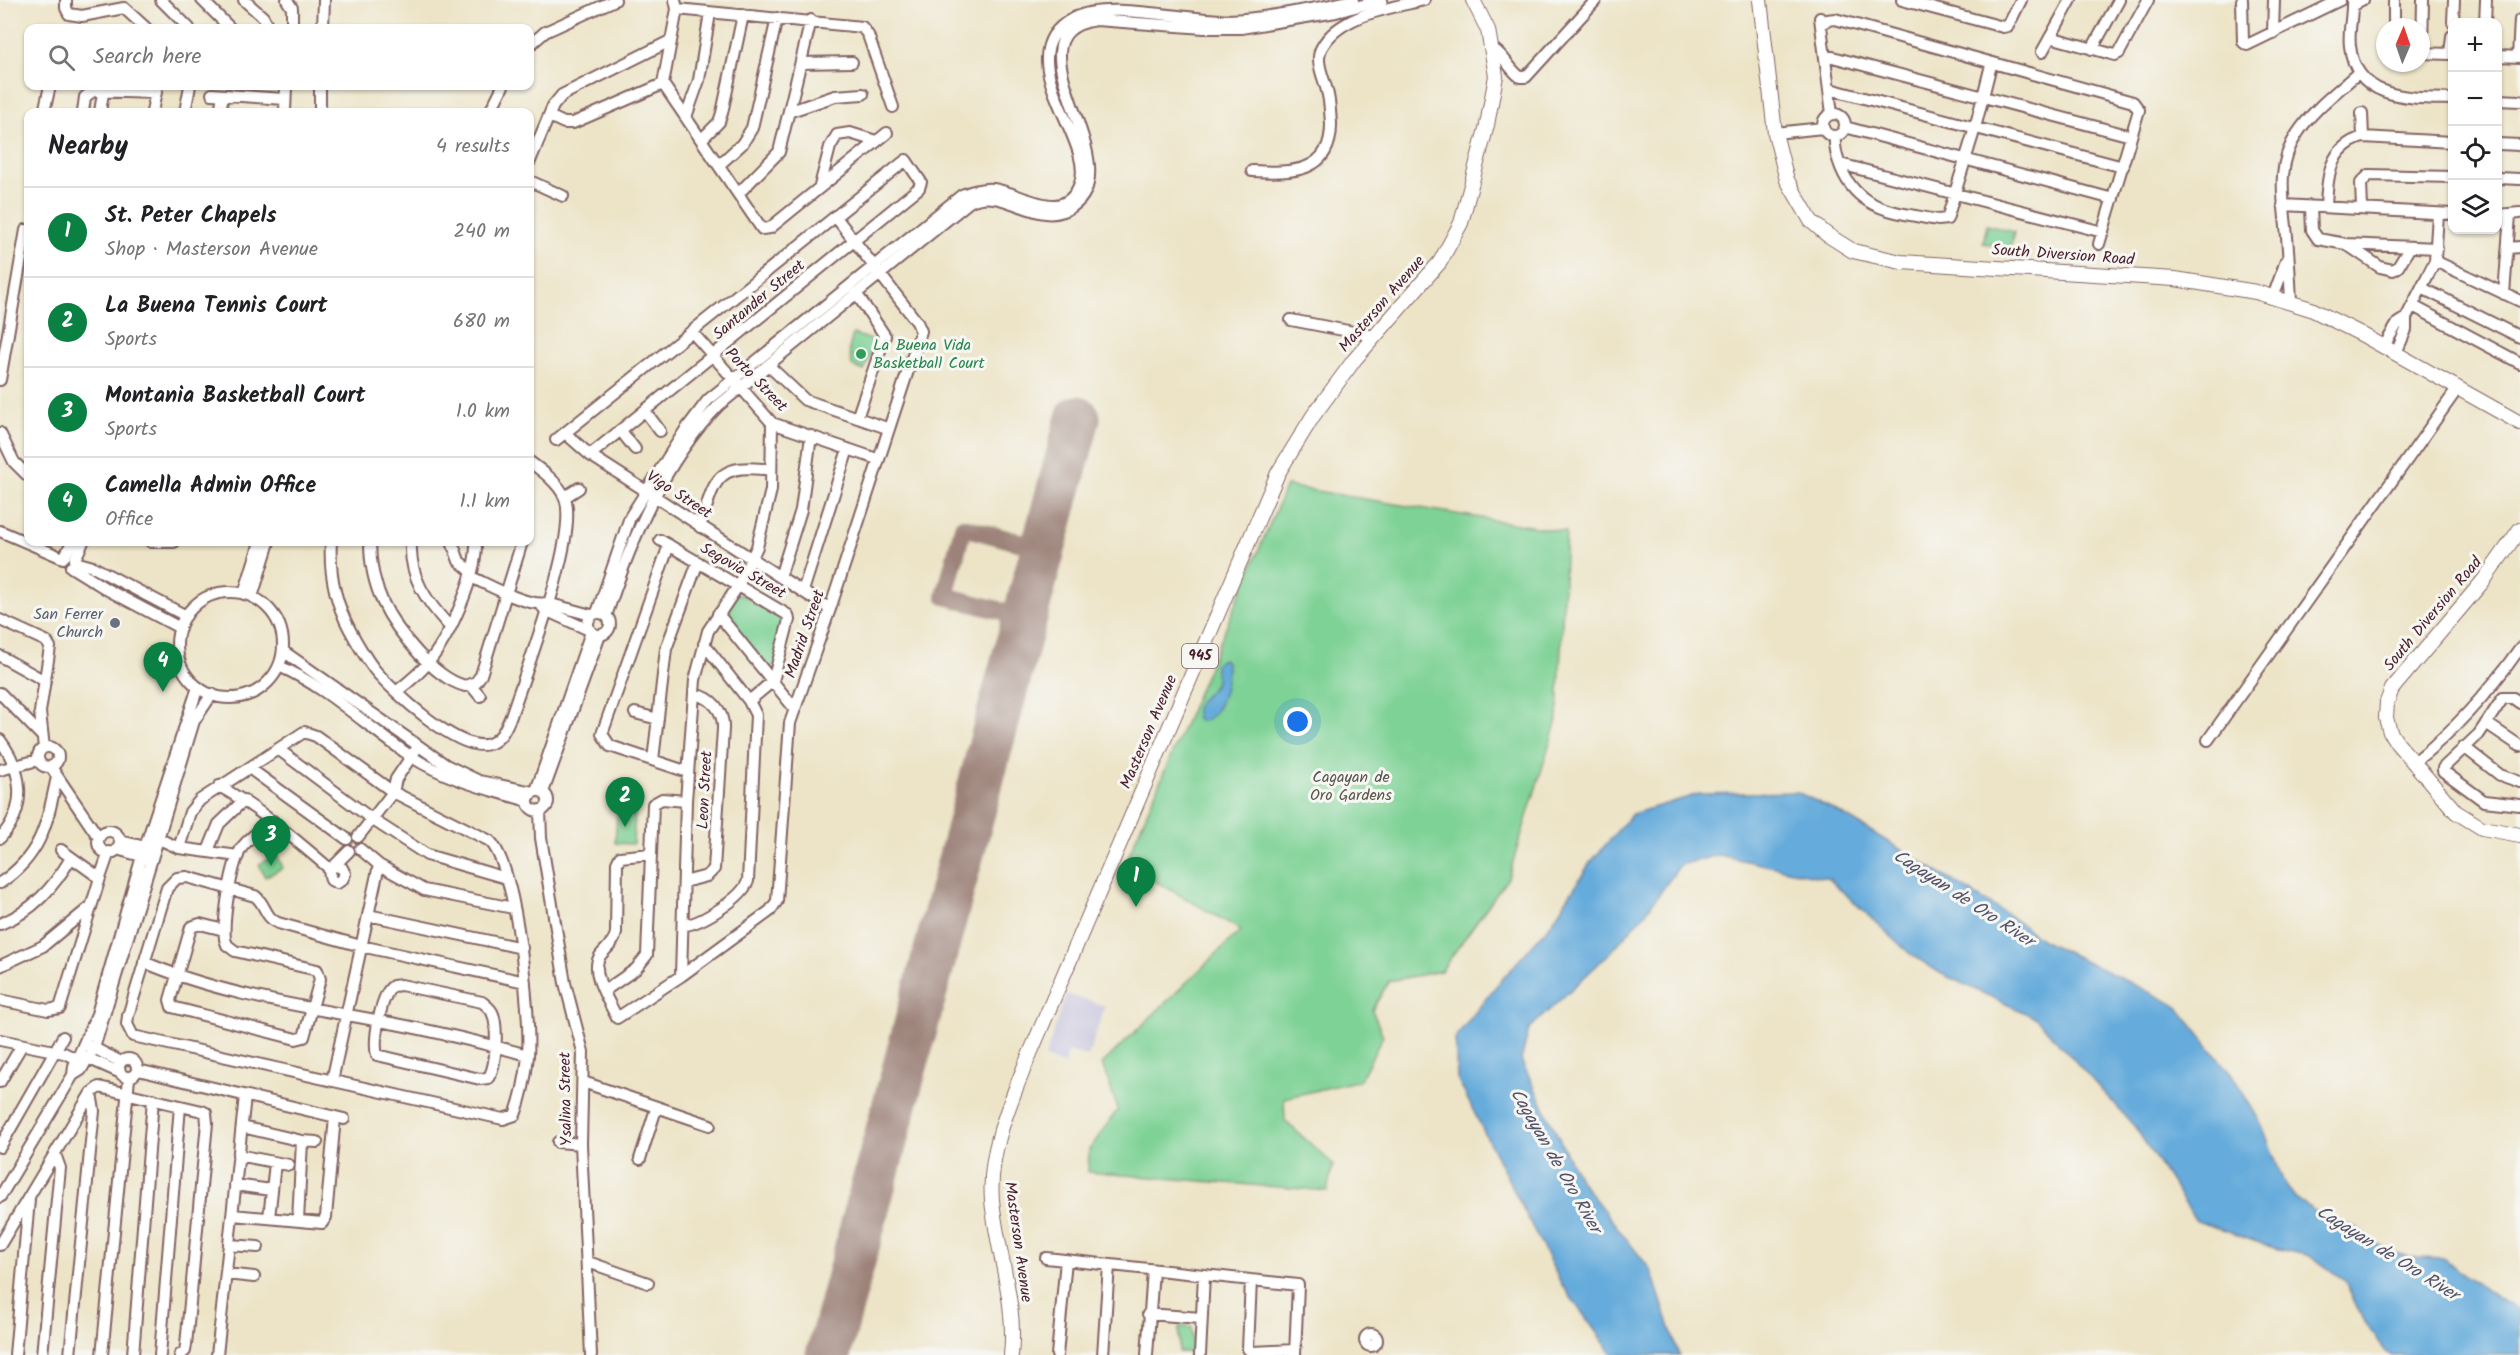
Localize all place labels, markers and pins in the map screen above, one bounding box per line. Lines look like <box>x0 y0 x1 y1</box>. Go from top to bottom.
place label: La Buena Vida Basketball Court <box>873 333 985 376</box>
marker: La Buena Vida Basketball Court <box>854 347 868 361</box>
place label: San Ferrer Church <box>33 602 105 645</box>
marker: San Ferrer Church <box>108 616 122 630</box>
pin: 4 <box>144 642 182 692</box>
pin: 2 <box>606 778 644 827</box>
pin: 3 <box>252 816 290 866</box>
pin: 1 <box>1116 858 1156 907</box>

